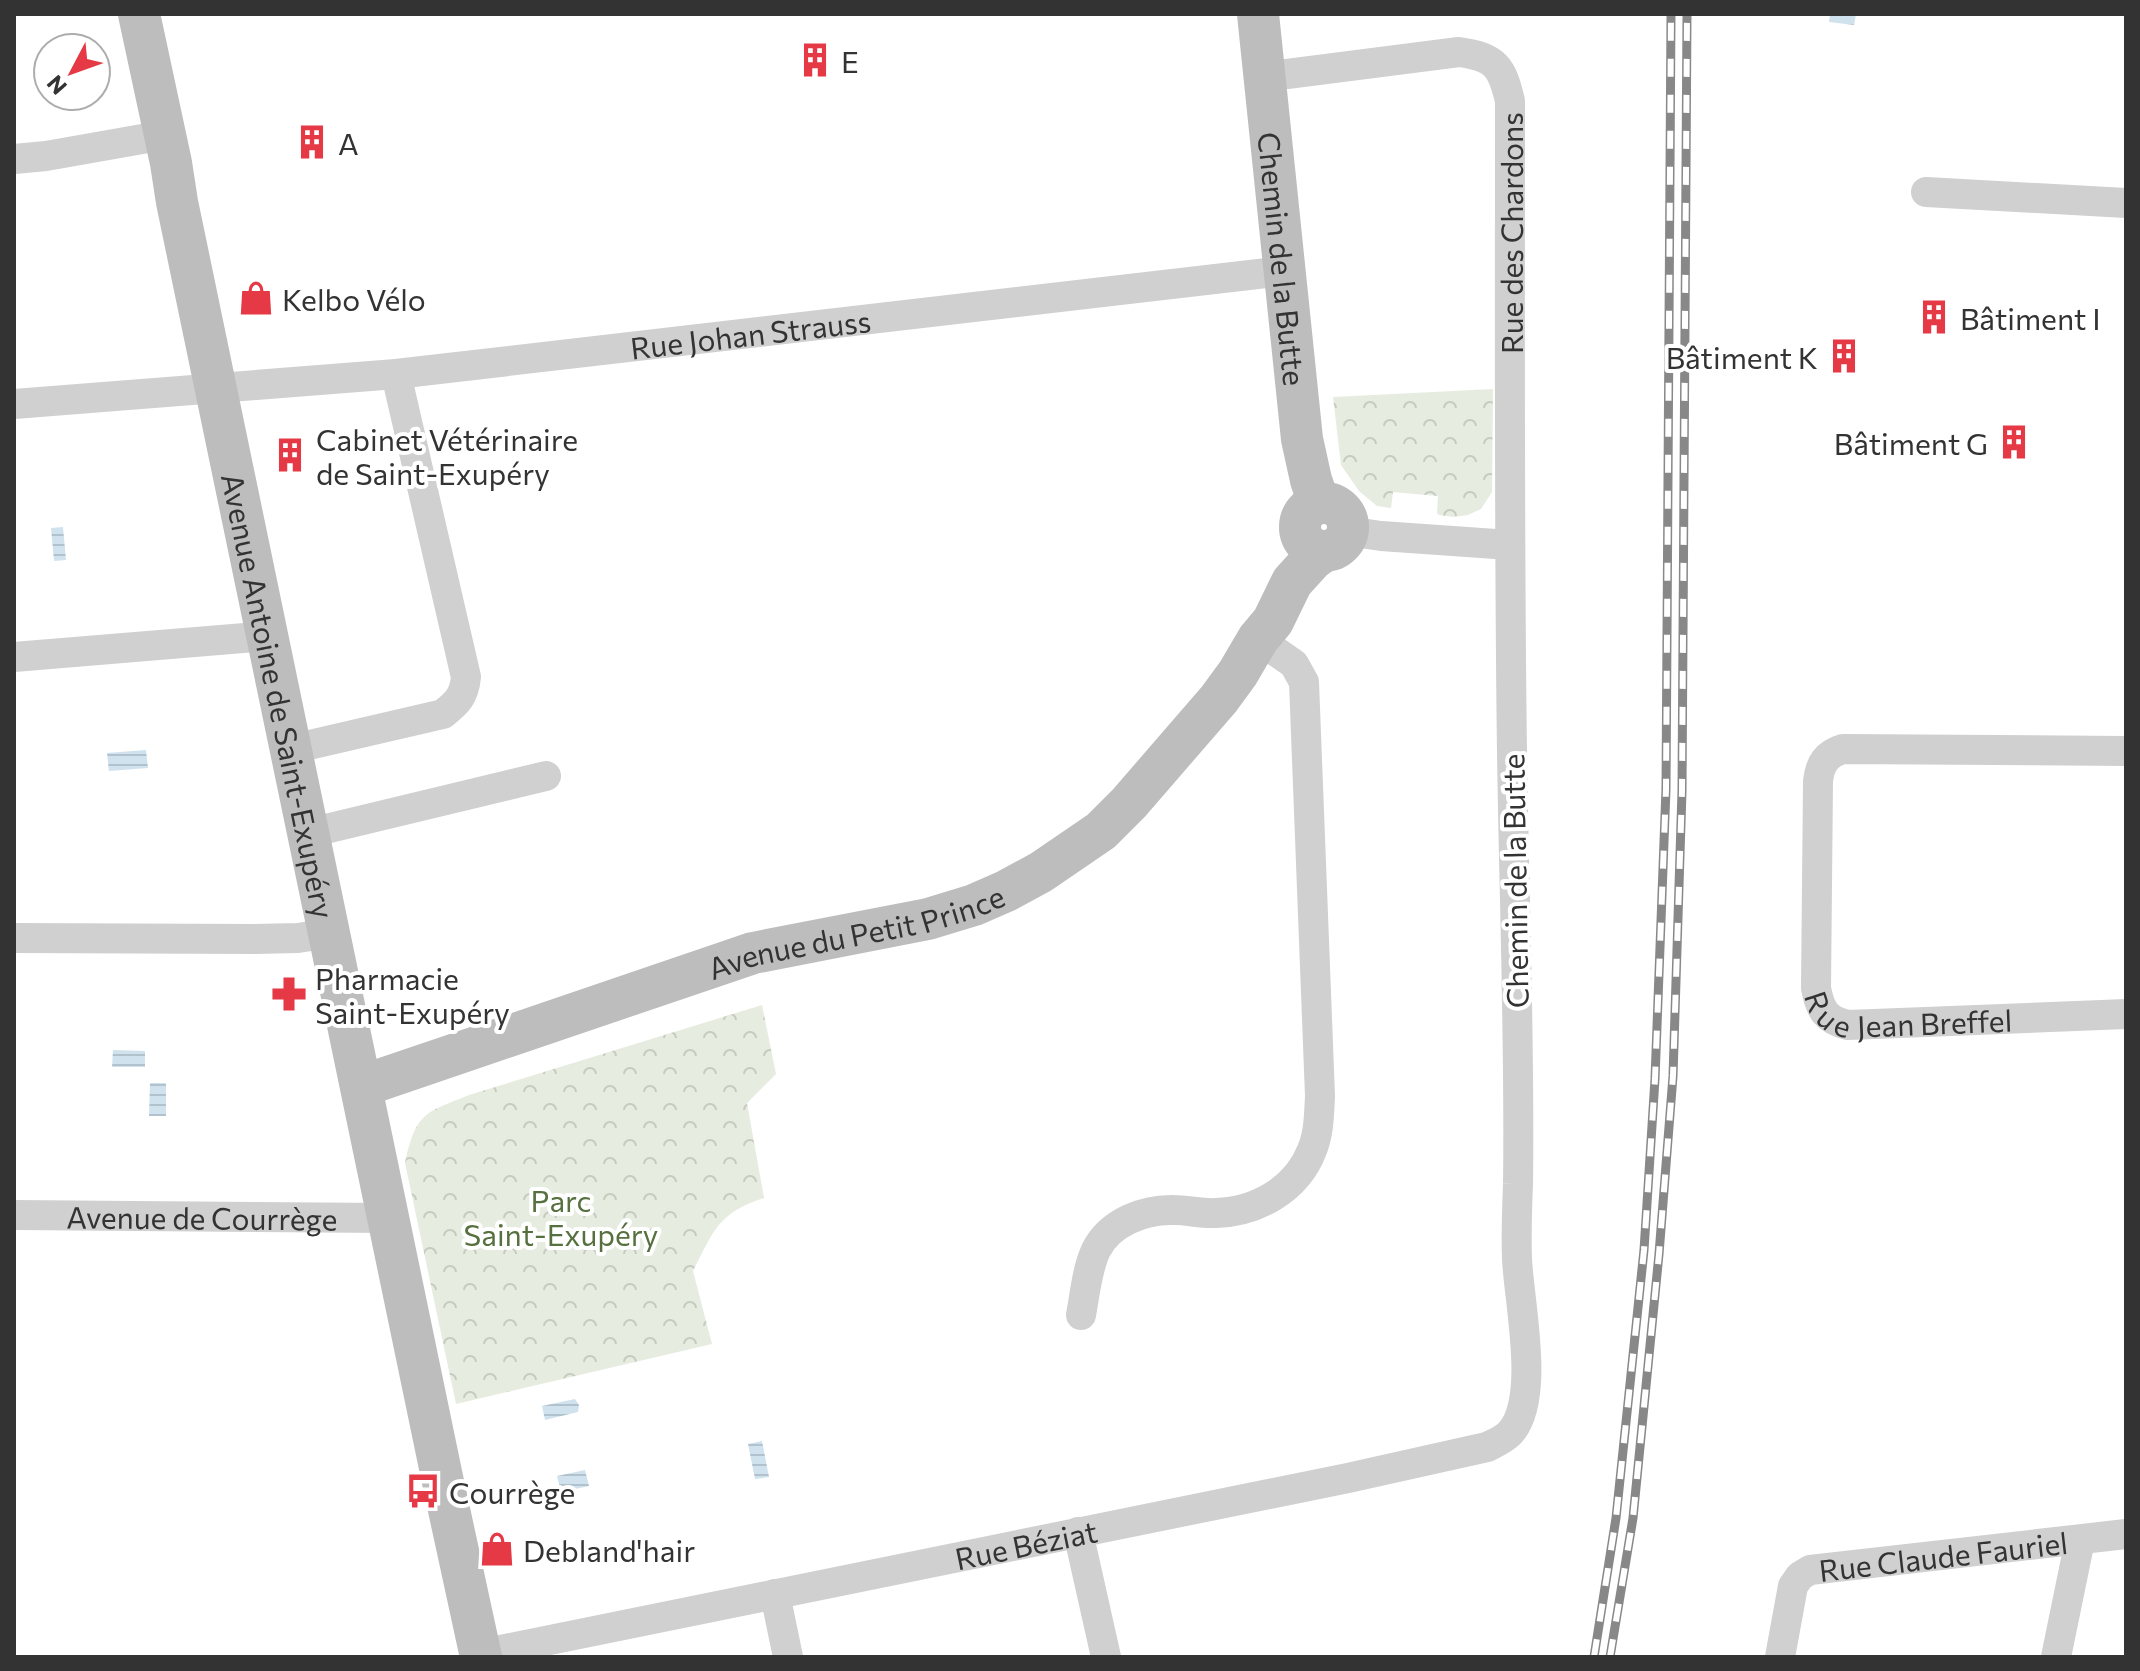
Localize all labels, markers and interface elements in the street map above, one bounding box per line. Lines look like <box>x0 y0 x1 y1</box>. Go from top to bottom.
north arrow <box>32 32 112 112</box>
building icon: E <box>796 41 834 79</box>
place label: E <box>841 42 859 79</box>
text: N <box>41 70 72 101</box>
street label: Rue des Chardons <box>1491 112 1528 354</box>
building icon: A <box>293 123 331 161</box>
place label: A <box>338 124 359 161</box>
street label: Chemin de la Butte <box>1252 130 1315 387</box>
shop icon: Kelbo Vélo <box>237 279 275 317</box>
place label: Kelbo Vélo <box>282 280 426 317</box>
building icon: Bâtiment I <box>1915 298 1953 336</box>
place label: Bâtiment I <box>1960 299 2101 336</box>
street label: Rue Johan Strauss <box>628 301 873 365</box>
building icon: Bâtiment K <box>1825 337 1863 375</box>
place label: Bâtiment K <box>1666 338 1818 375</box>
place label: Cabinet Vétérinaire de Saint-Exupéry <box>316 420 578 491</box>
building icon: Bâtiment G <box>1995 423 2033 461</box>
place label: Bâtiment G <box>1834 424 1988 461</box>
building icon: Cabinet Vétérinaire de Saint-Exupéry <box>271 436 309 474</box>
street label: Avenue Antoine de Saint-Exupéry <box>215 470 344 922</box>
street label: Chemin de la Butte <box>1493 753 1535 1009</box>
street label: Avenue du Petit Prince <box>703 876 1010 986</box>
place label: Pharmacie Saint-Exupéry <box>315 959 510 1030</box>
pharmacy icon: Pharmacie Saint-Exupéry <box>270 975 308 1013</box>
street label: Rue Jean Breffel <box>1798 986 2013 1044</box>
park label: Parc Saint-Exupéry <box>464 1181 658 1252</box>
street label: Avenue de Courrège <box>66 1197 338 1236</box>
bus stop icon: Courrège <box>404 1472 442 1510</box>
place label: Courrège <box>449 1473 575 1510</box>
street label: Rue Béziat <box>952 1511 1100 1576</box>
street label: Rue Claude Fauriel <box>1817 1522 2069 1587</box>
shop icon: Debland'hair <box>478 1530 516 1568</box>
place label: Debland'hair <box>523 1531 695 1568</box>

